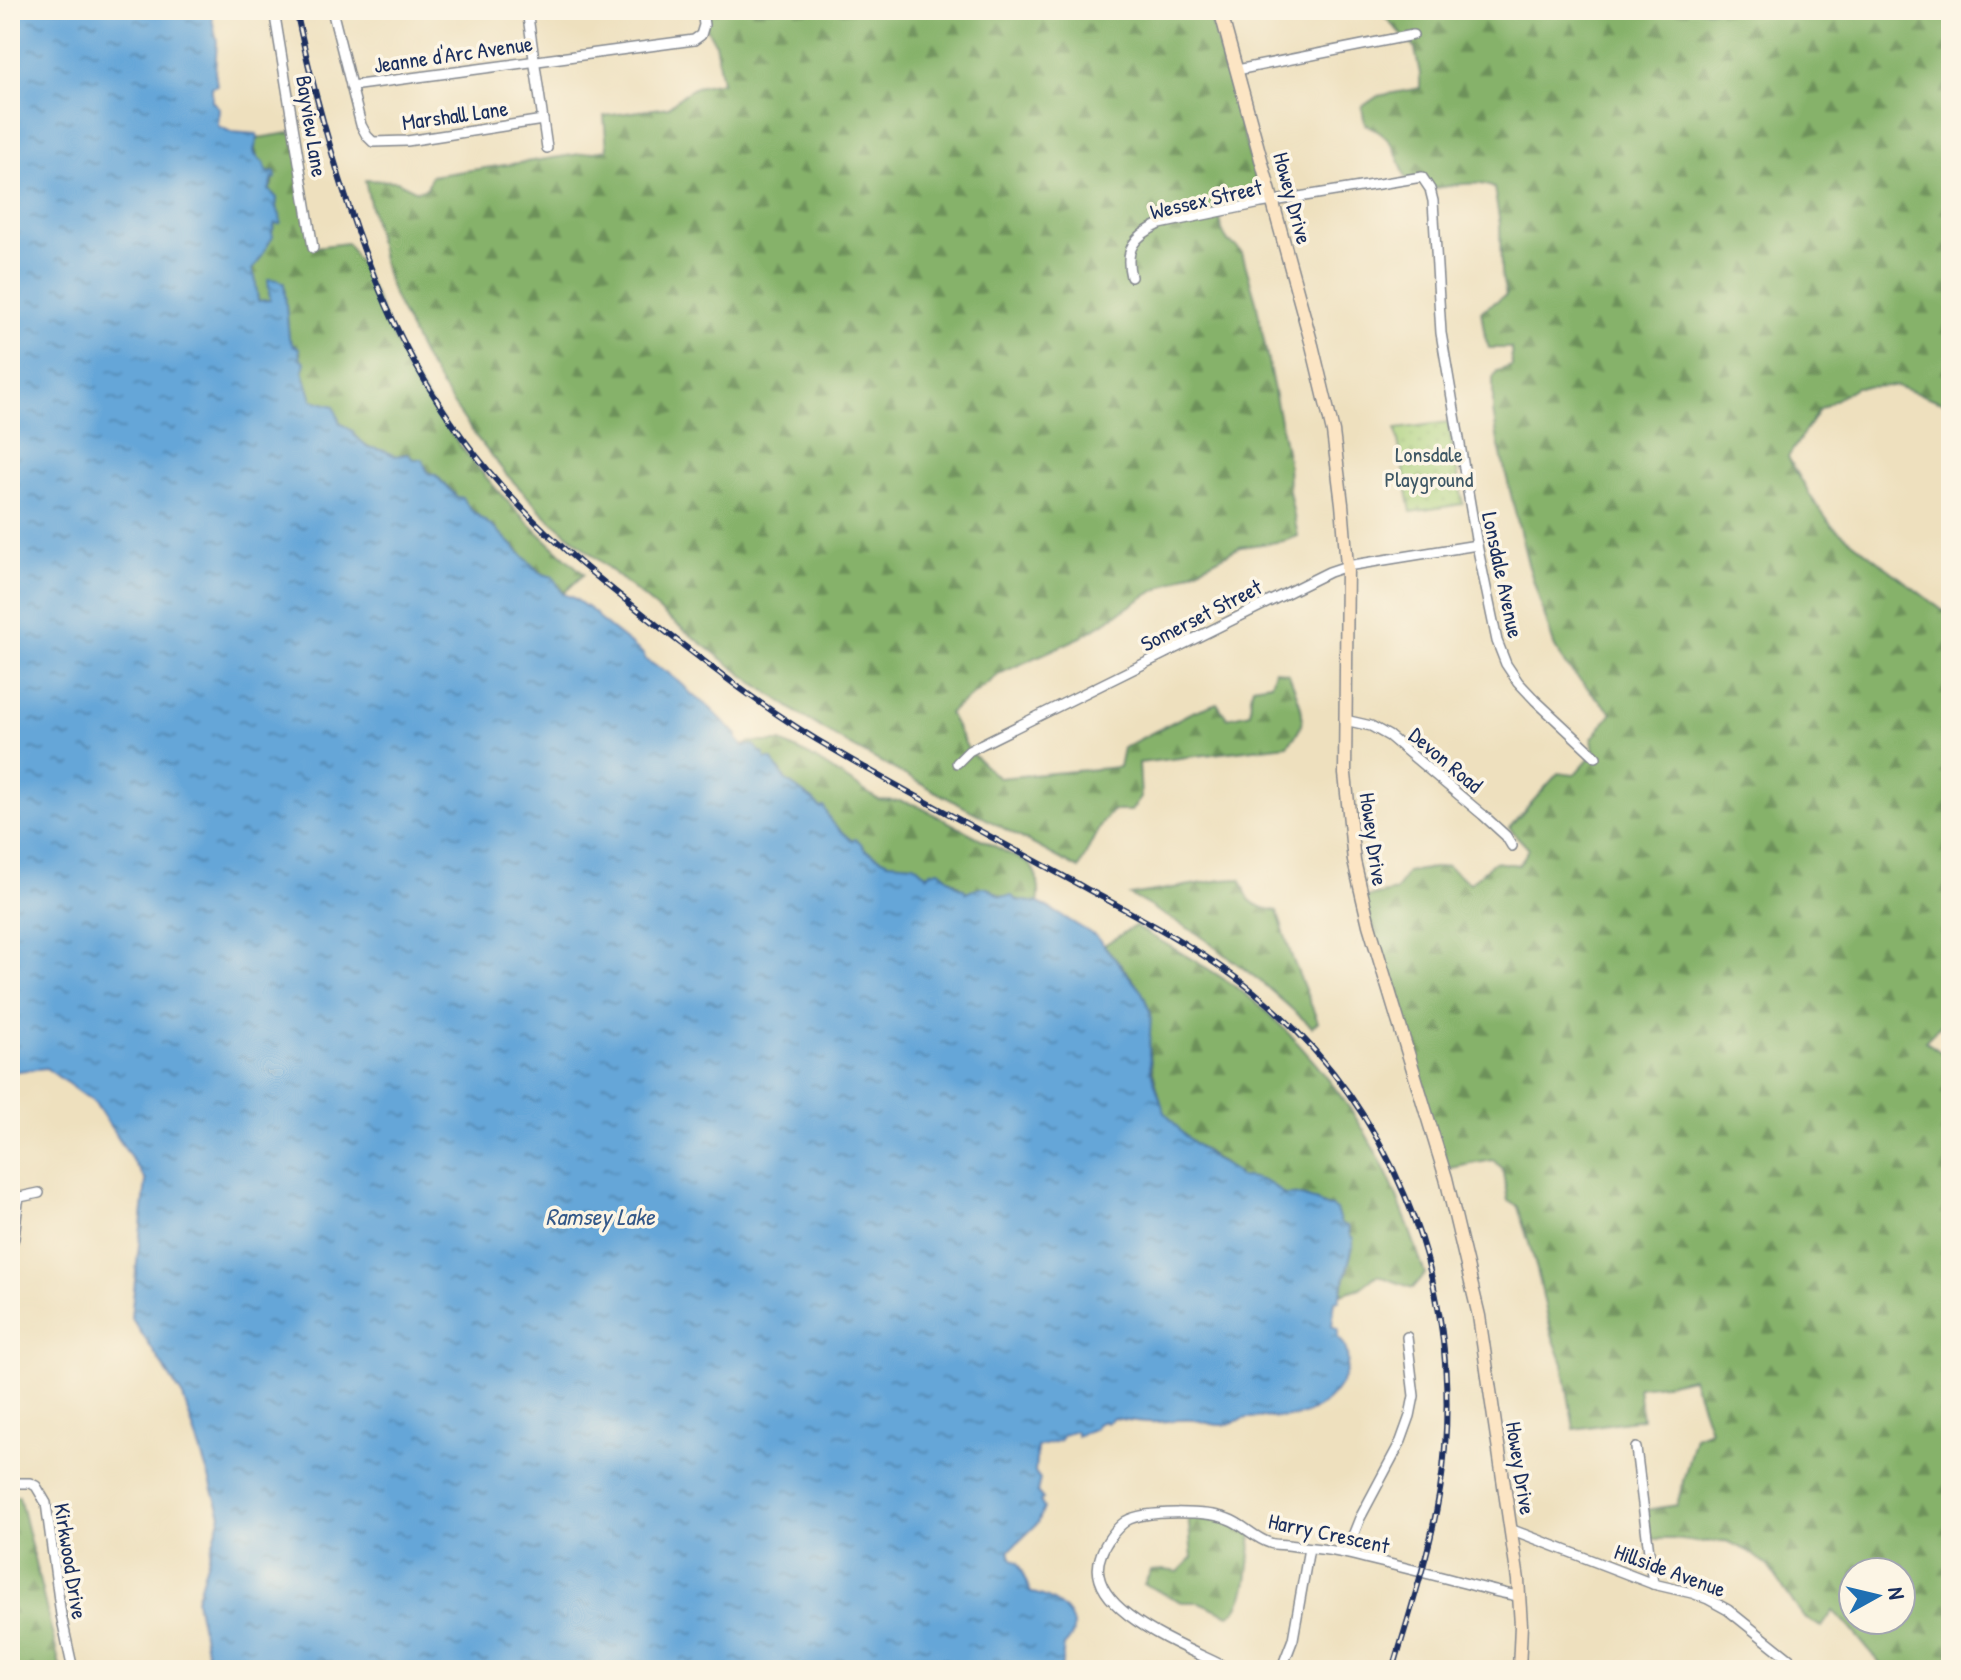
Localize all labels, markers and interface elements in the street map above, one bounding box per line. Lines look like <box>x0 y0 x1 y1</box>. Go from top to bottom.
street label: Jeanne d'Arc Avenue <box>372 28 535 80</box>
street label: Bayview Lane <box>289 73 335 179</box>
street label: Marshall Lane <box>400 93 510 137</box>
street label: Howey Drive <box>1266 149 1320 247</box>
street label: Wessex Street <box>1147 171 1265 226</box>
park label: Lonsdale Playground <box>1385 439 1474 494</box>
street label: Lonsdale Avenue <box>1475 509 1531 641</box>
street label: Somerset Street <box>1135 571 1267 658</box>
street label: Devon Road <box>1403 720 1490 800</box>
street label: Howey Drive <box>1353 790 1395 888</box>
water label: Ramsey Lake <box>546 1200 656 1233</box>
street label: Howey Drive <box>1499 1419 1543 1517</box>
street label: Kirkwood Drive <box>47 1501 95 1621</box>
street label: Harry Crescent <box>1266 1506 1393 1561</box>
street label: Hillside Avenue <box>1610 1536 1730 1604</box>
north arrow <box>1837 1556 1917 1636</box>
text: N <box>1881 1585 1913 1601</box>

